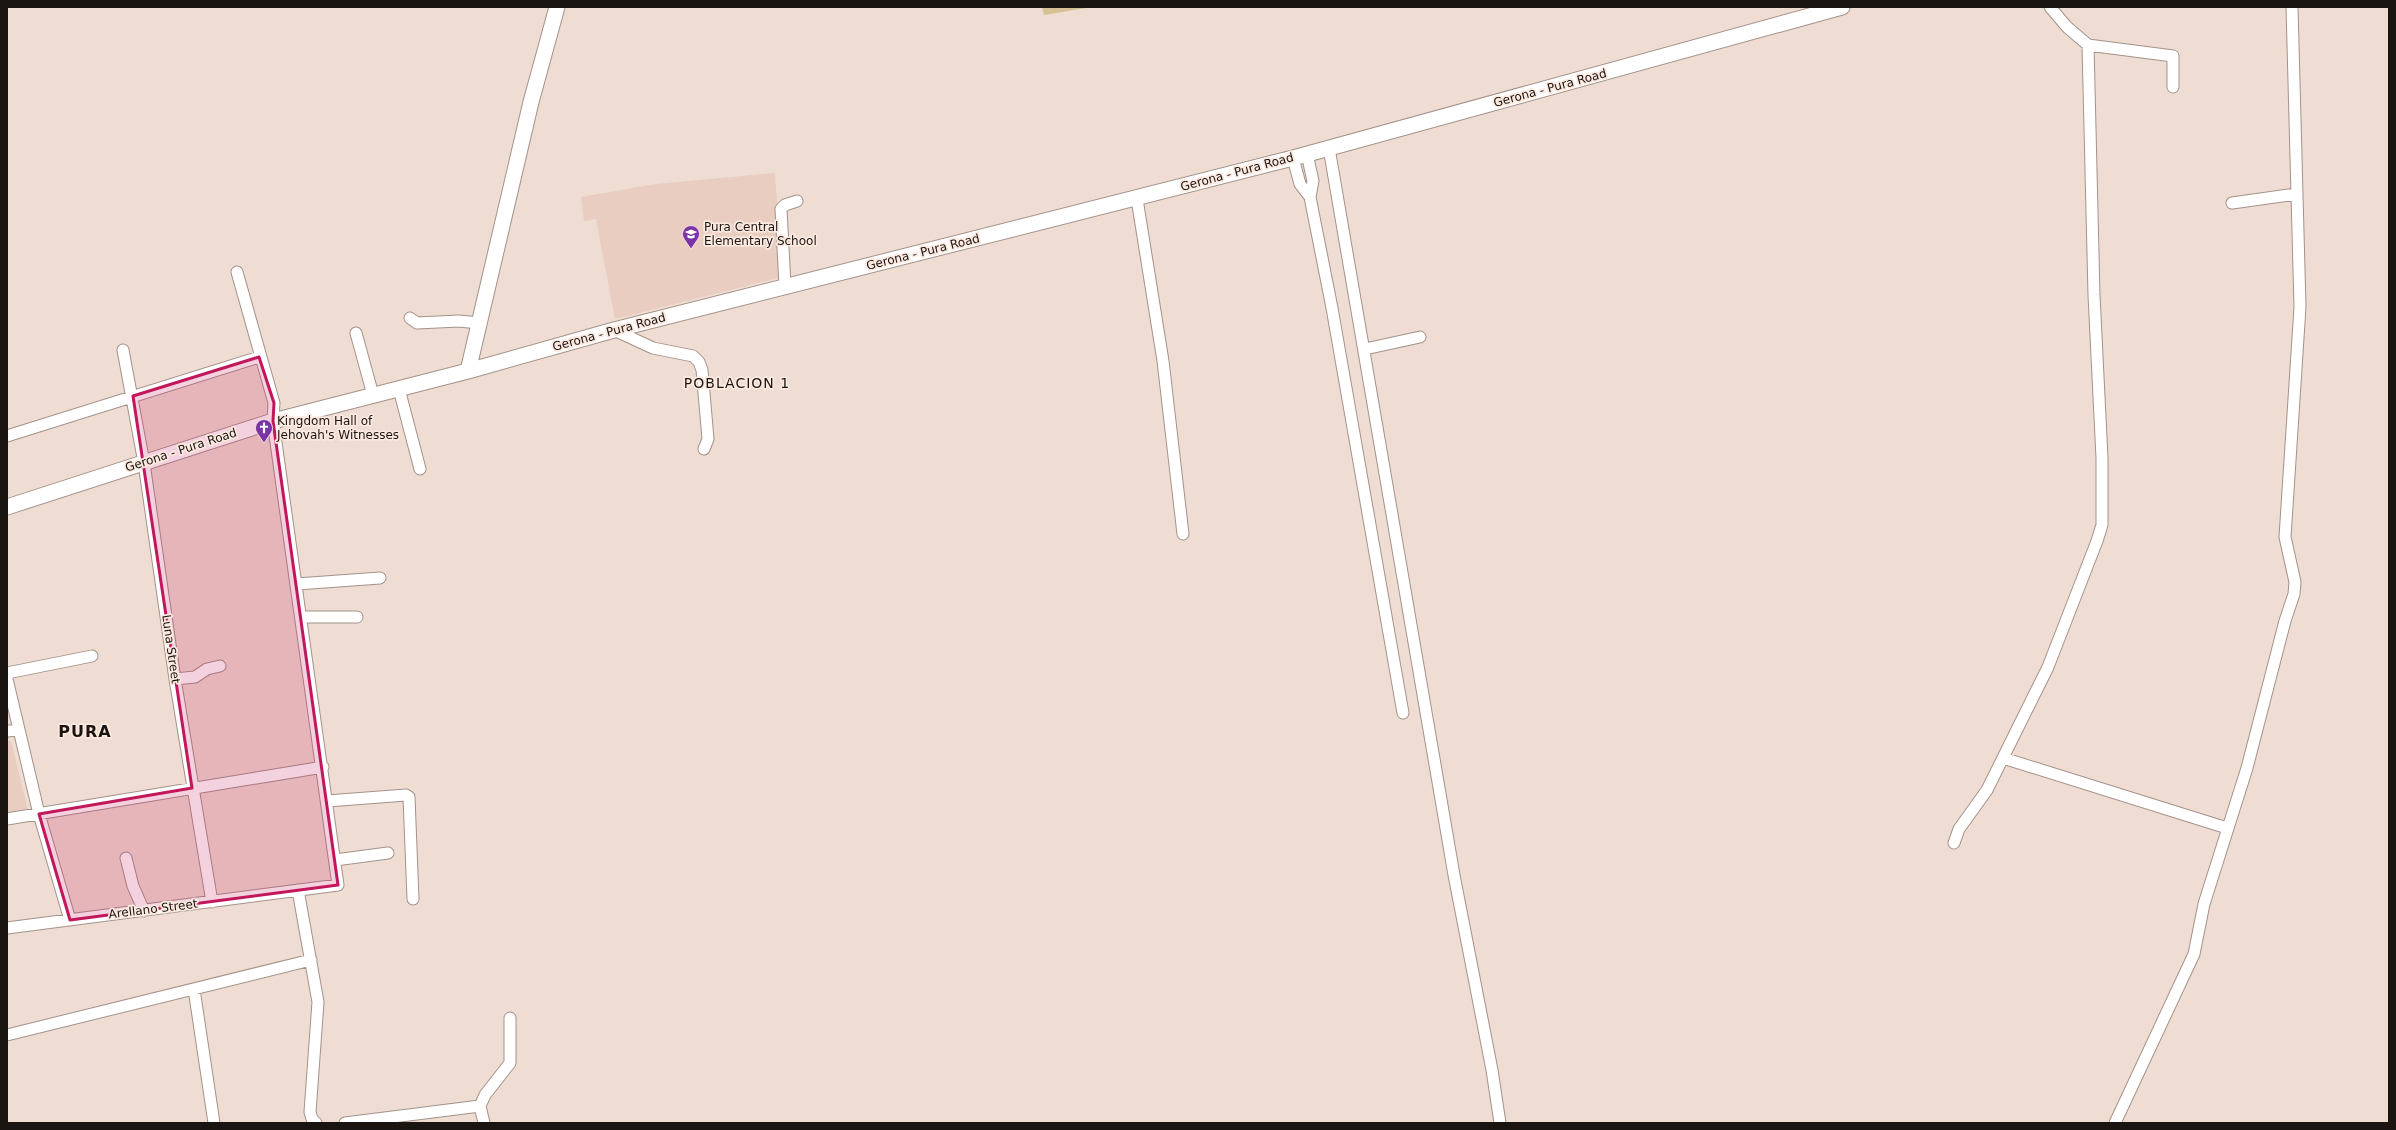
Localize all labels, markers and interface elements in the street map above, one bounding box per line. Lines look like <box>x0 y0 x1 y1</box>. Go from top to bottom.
street label: Gerona - Pura Road <box>1492 66 1608 110</box>
street label: Gerona - Pura Road <box>1179 150 1295 194</box>
place label: Pura Central Elementary School <box>704 220 817 248</box>
school or university icon: Pura Central Elementary School <box>681 224 701 249</box>
street label: Gerona - Pura Road <box>865 231 981 273</box>
street label: Gerona - Pura Road <box>551 310 667 354</box>
district label: POBLACION 1 <box>684 375 790 391</box>
place label: Kingdom Hall of Jehovah's Witnesses <box>276 414 399 442</box>
church icon: Kingdom Hall of Jehovah's Witnesses <box>254 418 274 443</box>
street label: Gerona - Pura Road <box>123 425 239 475</box>
street label: Luna Street <box>159 614 183 685</box>
district label: PURA <box>58 722 112 741</box>
street label: Arellano Street <box>108 897 199 921</box>

